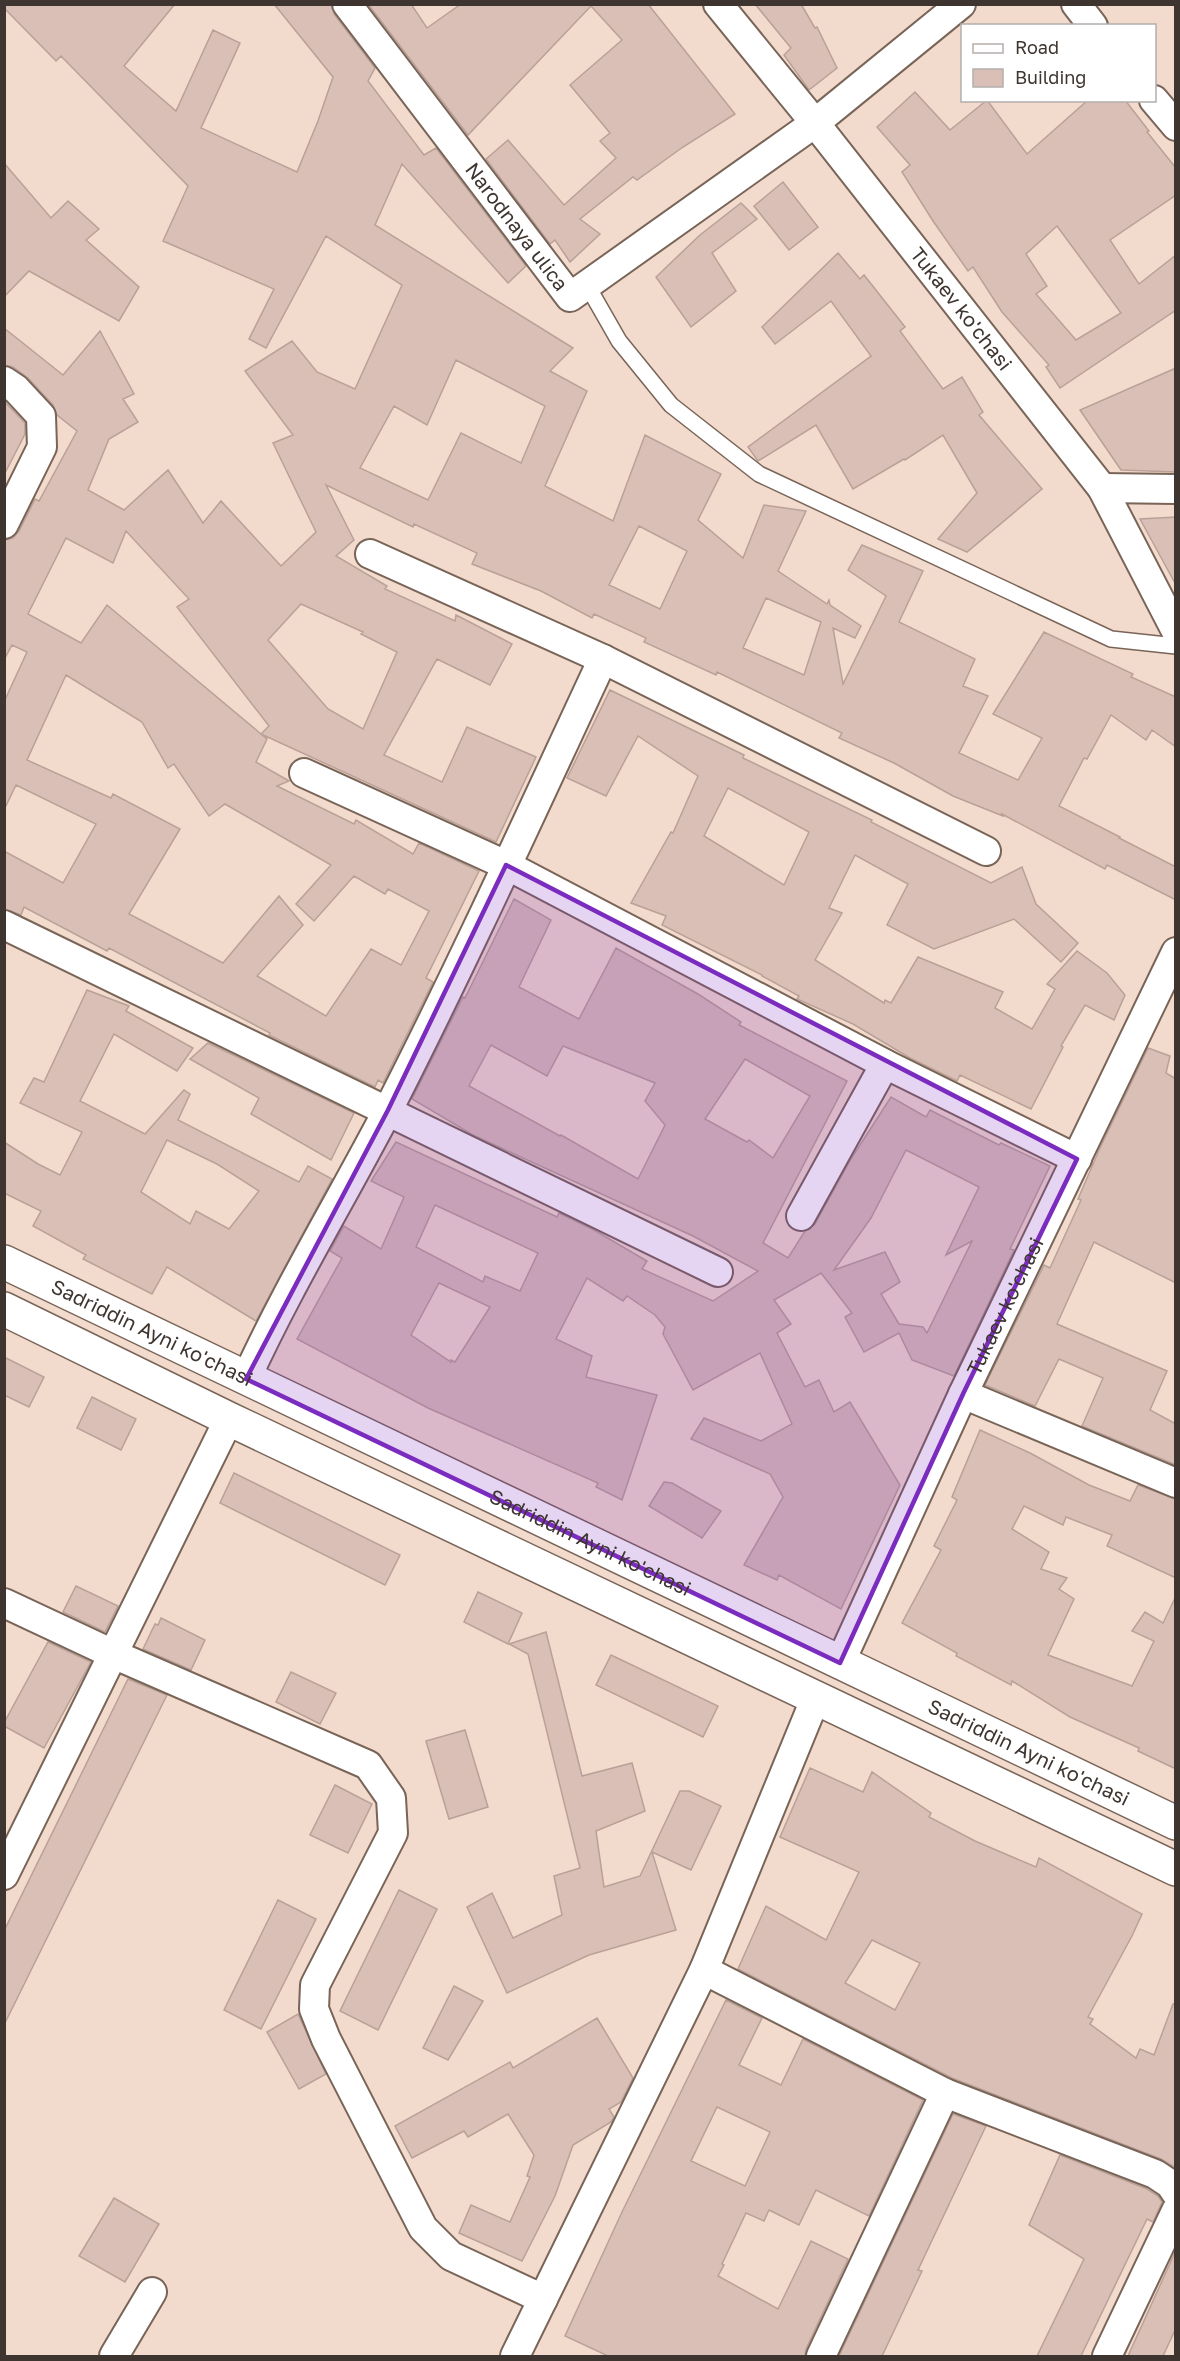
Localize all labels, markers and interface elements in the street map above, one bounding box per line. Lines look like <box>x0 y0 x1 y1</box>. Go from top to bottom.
legend <box>961 24 1156 102</box>
text: Road <box>1015 36 1059 58</box>
text: Building <box>1015 66 1086 88</box>
street label: Narodnaya ulica <box>461 157 574 295</box>
street label: Tukaev ko'chasi <box>906 242 1018 375</box>
street label: Tukaev ko'chasi <box>961 1233 1048 1379</box>
street label: Sadriddin Ayni ko'chasi <box>48 1273 257 1390</box>
street label: Sadriddin Ayni ko'chasi <box>486 1483 695 1600</box>
street label: Sadriddin Ayni ko'chasi <box>924 1693 1134 1810</box>

